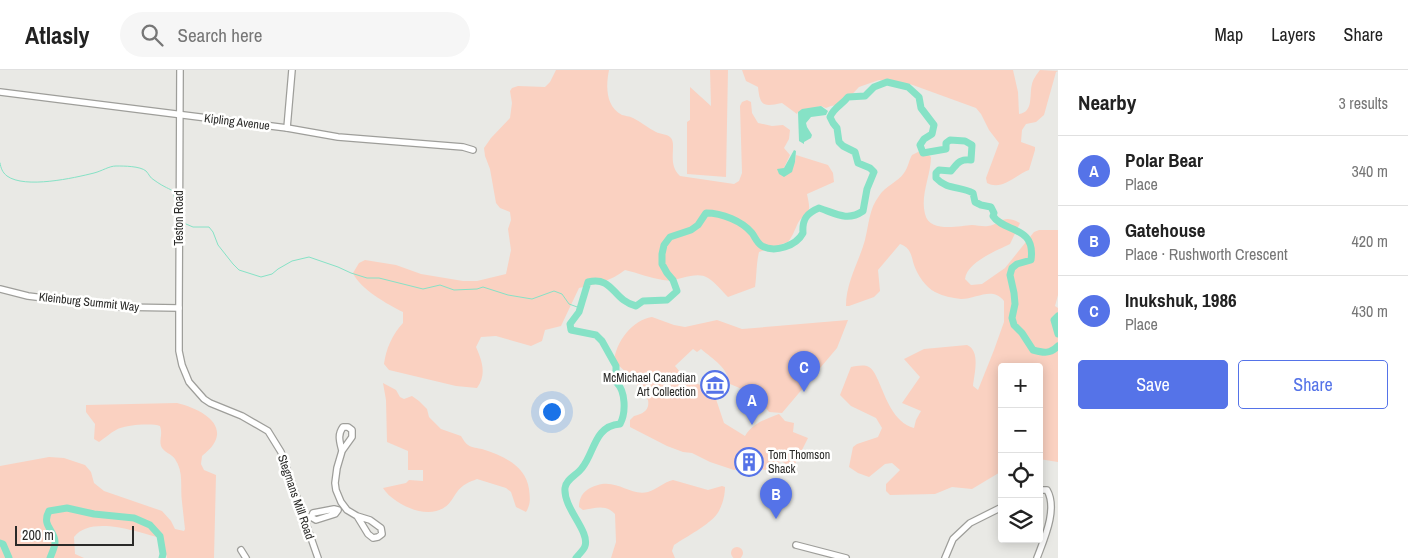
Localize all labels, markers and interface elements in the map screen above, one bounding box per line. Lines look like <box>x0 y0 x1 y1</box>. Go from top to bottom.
search box <box>120 12 470 57</box>
text: Atlasly <box>25 19 90 51</box>
icon: search <box>138 21 166 49</box>
text: Search here <box>178 22 262 48</box>
text: Map <box>1215 22 1243 47</box>
text: Layers <box>1271 22 1316 47</box>
text: Share <box>1344 22 1383 47</box>
text: Nearby <box>1078 88 1136 117</box>
text: 3 results <box>1338 92 1388 114</box>
street label: Kipling Avenue <box>203 110 271 134</box>
text: Polar Bear <box>1125 147 1203 173</box>
text: A <box>1089 160 1099 182</box>
text: 340 m <box>1352 160 1388 182</box>
text: Place <box>1125 173 1158 195</box>
street label: Teston Road <box>171 190 187 246</box>
text: Gatehouse <box>1125 217 1206 243</box>
text: B <box>1089 230 1099 252</box>
text: 420 m <box>1352 230 1388 252</box>
text: Place · Rushworth Crescent <box>1125 243 1288 265</box>
text: Inukshuk, 1986 <box>1125 287 1237 313</box>
street label: Kleinburg Summit Way <box>38 289 140 315</box>
text: C <box>1089 300 1099 322</box>
text: 430 m <box>1352 300 1388 322</box>
text: Place <box>1125 313 1158 335</box>
pin: C <box>788 351 820 392</box>
button: Save <box>1078 360 1228 409</box>
button: Share <box>1238 360 1388 409</box>
map controls <box>998 363 1043 543</box>
button: + <box>998 363 1043 408</box>
place label: McMichael Canadian Art Collection <box>603 370 696 400</box>
museum icon: McMichael Canadian Art Collection <box>700 370 730 400</box>
pin: A <box>736 384 768 425</box>
your location <box>539 399 565 425</box>
button: − <box>998 408 1043 453</box>
building icon: Tom Thomson Shack <box>734 447 764 477</box>
place label: Tom Thomson Shack <box>768 447 830 477</box>
street label: Stegmans Mill Road <box>274 453 318 541</box>
button: locate <box>998 453 1043 498</box>
pin: B <box>760 478 792 519</box>
button: layers <box>998 498 1043 543</box>
scale bar <box>15 523 134 546</box>
text: 200 m <box>22 526 54 544</box>

